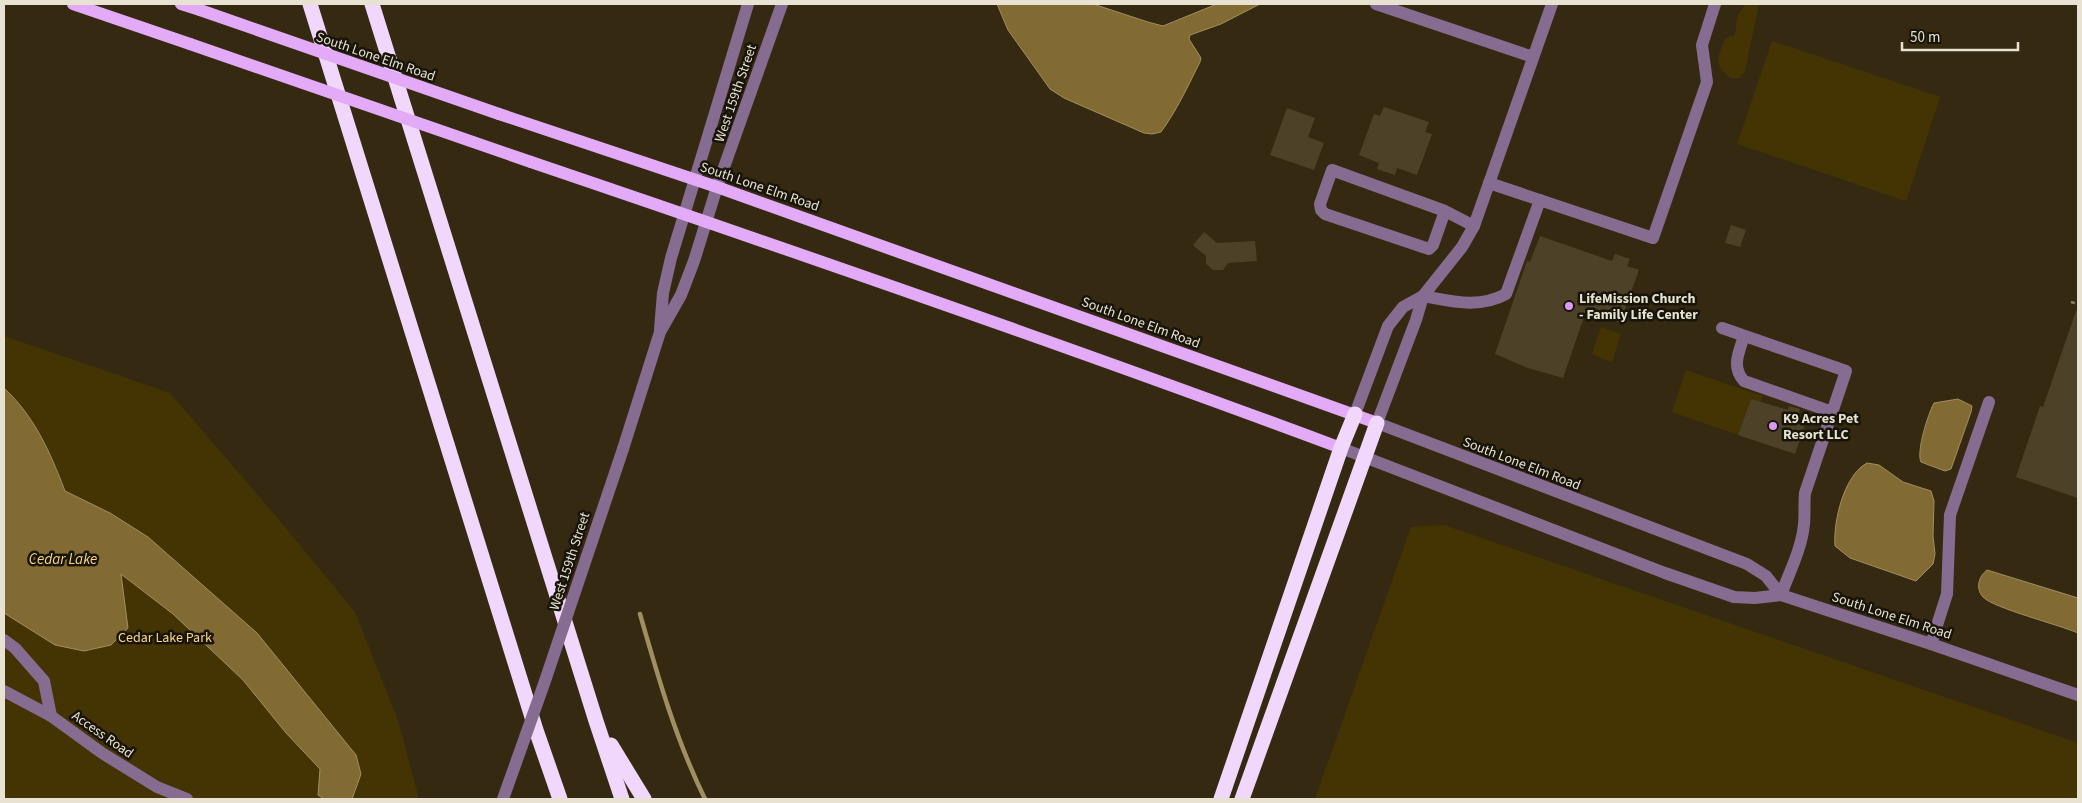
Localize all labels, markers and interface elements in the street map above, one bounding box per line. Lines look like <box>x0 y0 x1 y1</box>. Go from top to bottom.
scale bar <box>1902 20 2018 52</box>
street label: South Lone Elm Road <box>313 27 438 87</box>
text: 50 m <box>1910 27 1940 48</box>
street label: West 159th Street <box>710 42 762 145</box>
street label: South Lone Elm Road <box>697 157 822 217</box>
place label: LifeMission Church - Family Life Center <box>1579 289 1698 325</box>
street label: South Lone Elm Road <box>1079 292 1203 354</box>
marker: LifeMission Church - Family Life Center <box>1563 300 1575 312</box>
place label: K9 Acres Pet Resort LLC <box>1783 409 1859 445</box>
marker: K9 Acres Pet Resort LLC <box>1767 420 1779 432</box>
street label: South Lone Elm Road <box>1460 432 1584 496</box>
street label: West 159th Street <box>545 509 595 613</box>
water label: Cedar Lake <box>29 549 97 570</box>
street label: South Lone Elm Road <box>1829 587 1954 645</box>
park label: Cedar Lake Park <box>118 628 212 648</box>
street label: Access Road <box>67 706 137 763</box>

